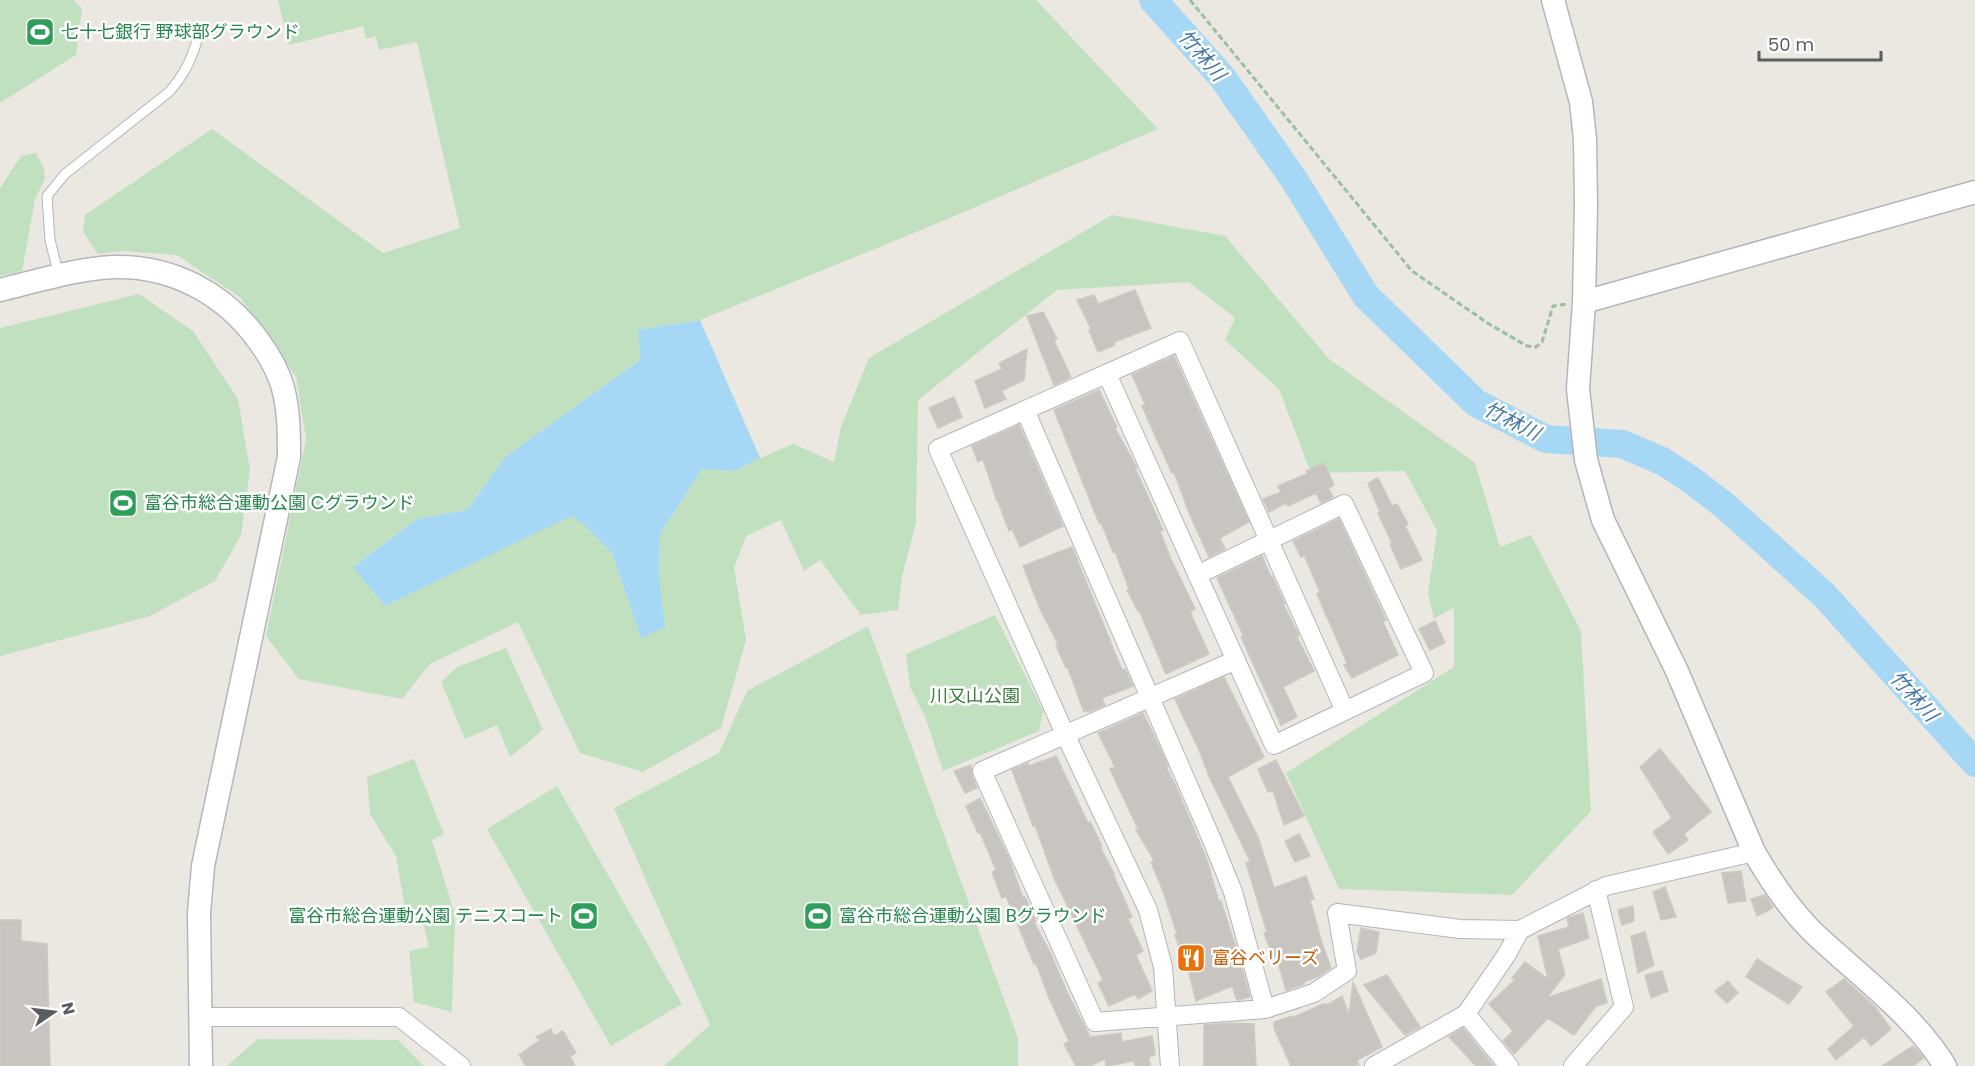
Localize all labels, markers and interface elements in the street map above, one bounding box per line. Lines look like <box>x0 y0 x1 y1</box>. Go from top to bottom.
sports icon: 七十七銀行 野球部グラウンド <box>24 16 56 48</box>
place label: 七十七銀行 野球部グラウンド <box>61 19 300 44</box>
water label: 竹林川 <box>1172 23 1234 88</box>
scale bar <box>1759 24 1880 62</box>
text: 50 m <box>1768 32 1814 57</box>
water label: 竹林川 <box>1479 395 1547 448</box>
sports icon: 富谷市総合運動公園 Cグラウンド <box>107 487 139 519</box>
place label: 富谷市総合運動公園 Cグラウンド <box>144 490 415 515</box>
water label: 竹林川 <box>1884 664 1946 729</box>
park label: 川又山公園 <box>930 683 1020 708</box>
sports icon: 富谷市総合運動公園 テニスコート <box>568 900 600 932</box>
sports icon: 富谷市総合運動公園 Bグラウンド <box>802 900 834 932</box>
place label: 富谷市総合運動公園 テニスコート <box>288 903 563 928</box>
place label: 富谷市総合運動公園 Bグラウンド <box>839 903 1107 928</box>
restaurant icon: 富谷ベリーズ <box>1175 942 1207 974</box>
place label: 富谷ベリーズ <box>1212 945 1319 970</box>
north arrow <box>24 982 84 1042</box>
text: N <box>55 1000 81 1017</box>

